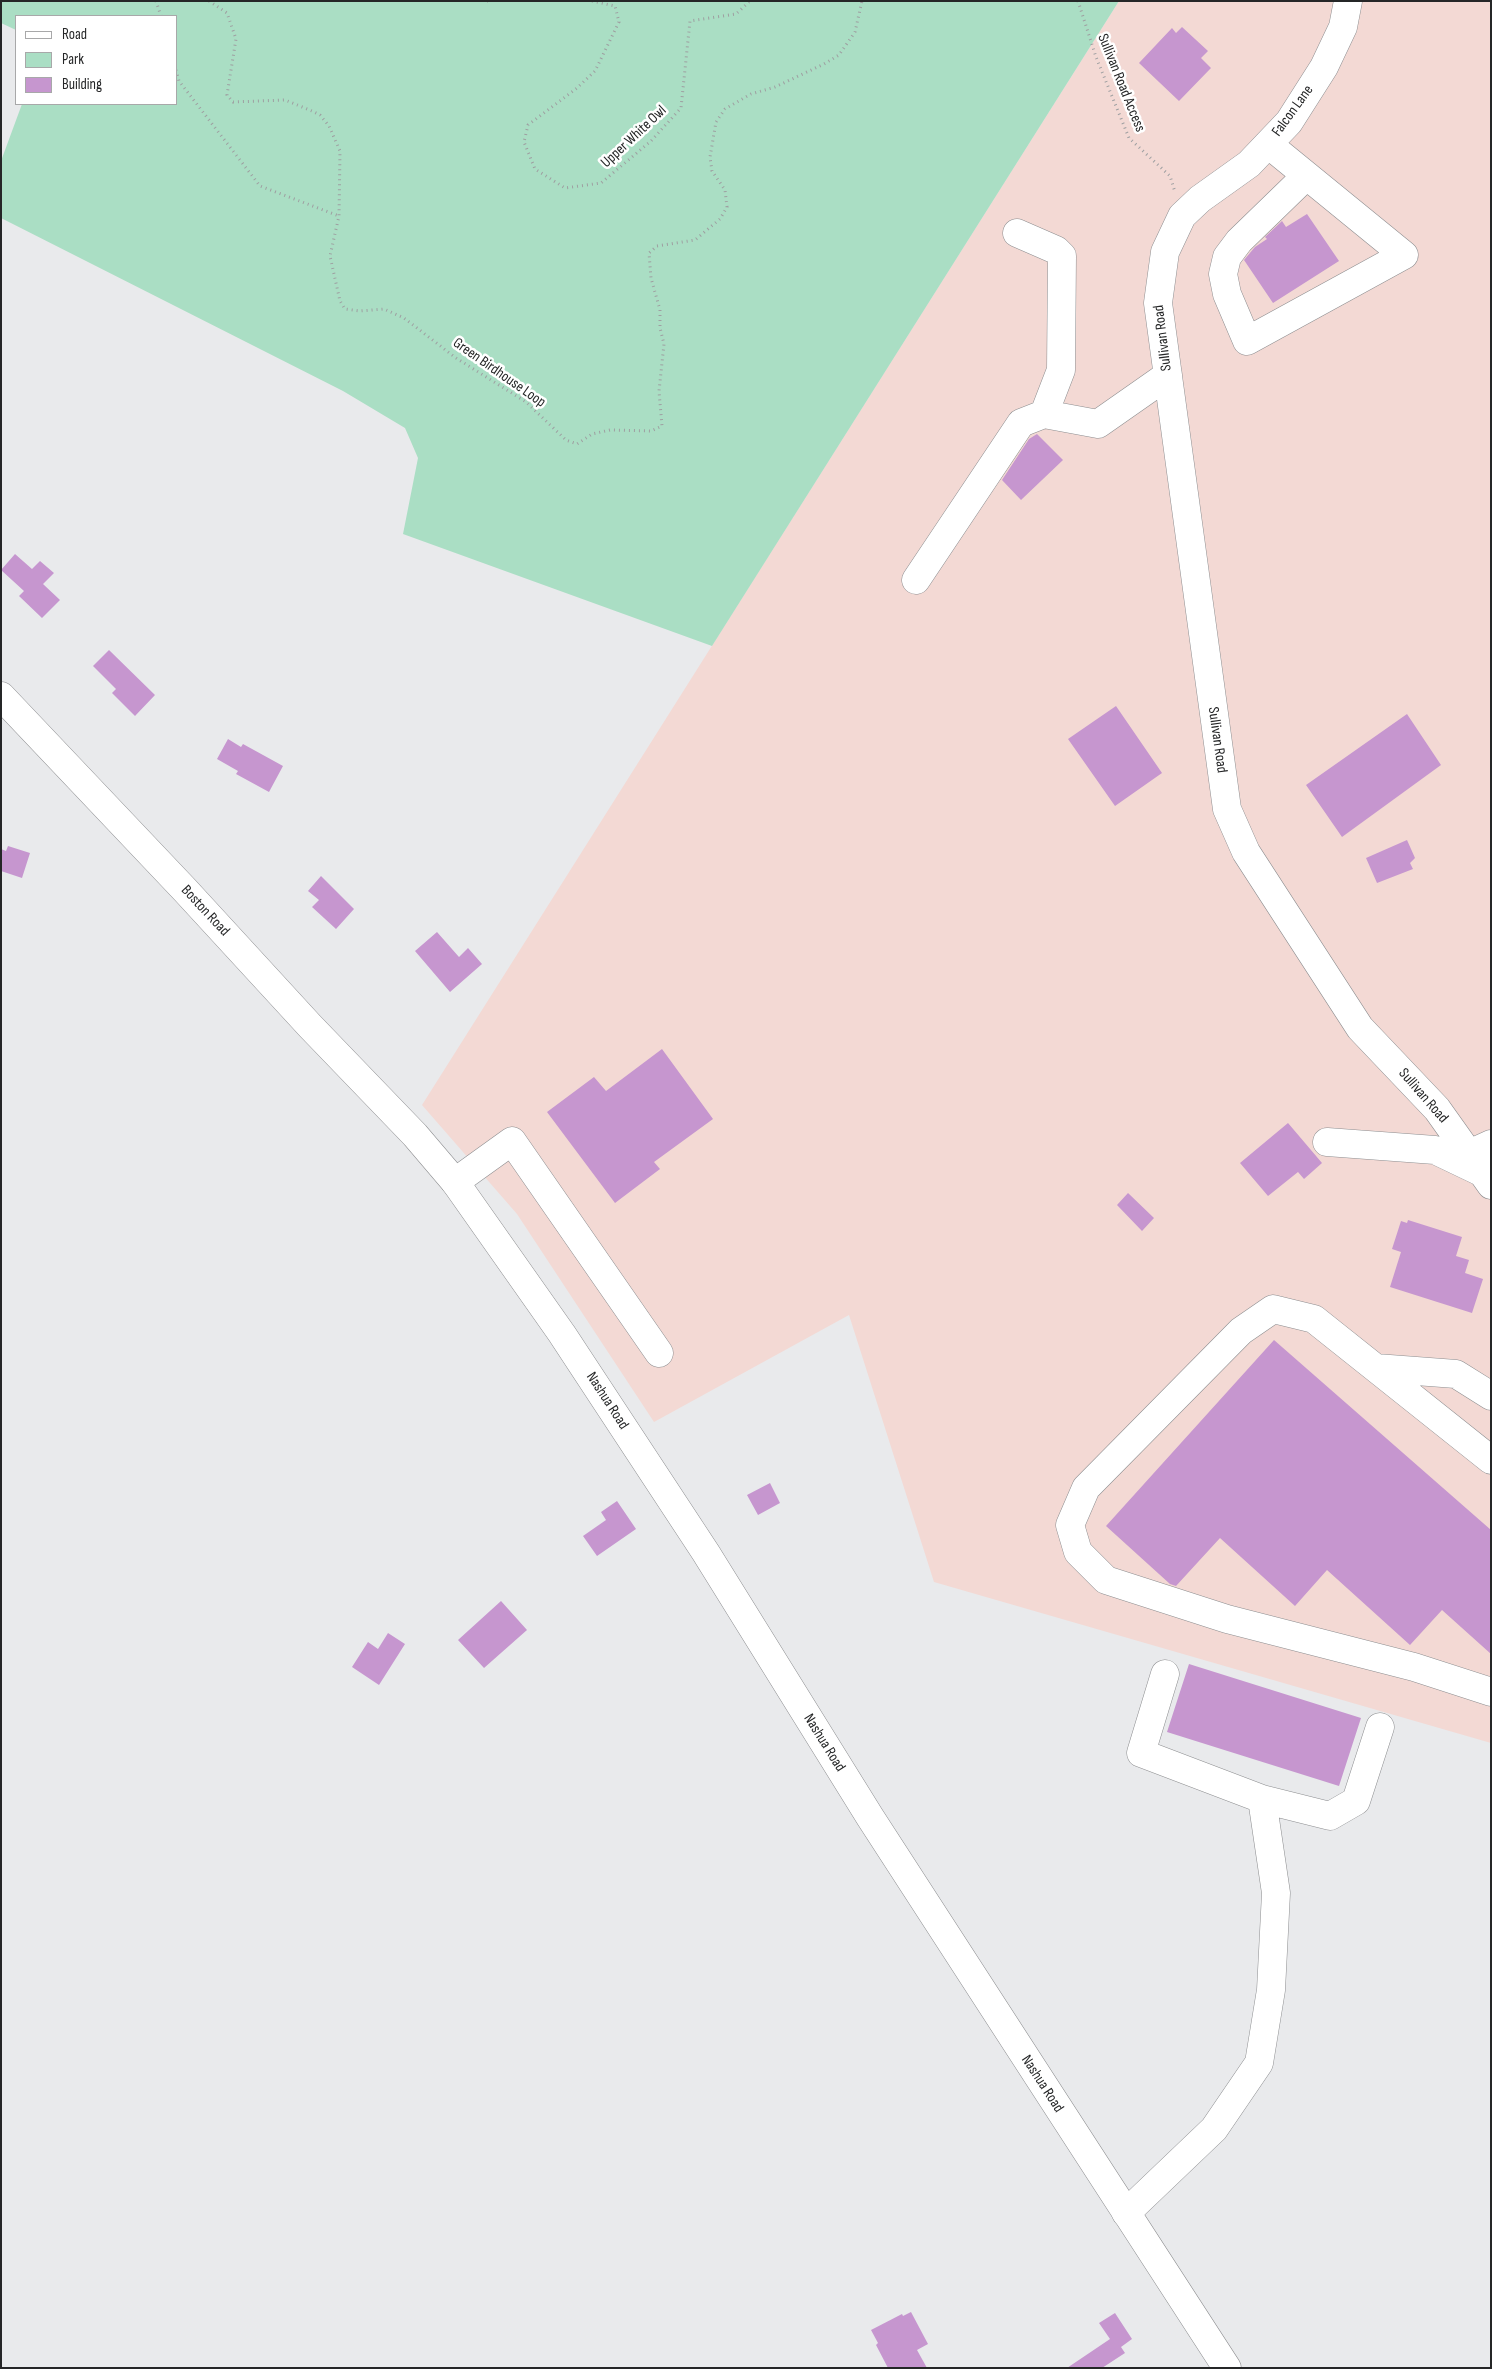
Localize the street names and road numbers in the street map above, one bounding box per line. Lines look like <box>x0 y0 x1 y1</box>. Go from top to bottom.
street label: Sullivan Road Access <box>1093 31 1149 135</box>
street label: Falcon Lane <box>1268 82 1318 140</box>
street label: Upper White Owl <box>598 102 670 172</box>
street label: Sullivan Road <box>1150 304 1176 372</box>
street label: Green Birdhouse Loop <box>449 334 549 412</box>
street label: Sullivan Road <box>1203 706 1231 774</box>
street label: Boston Road <box>177 882 233 940</box>
street label: Sullivan Road <box>1394 1065 1452 1127</box>
street label: Nashua Road <box>582 1369 632 1433</box>
street label: Nashua Road <box>799 1711 849 1775</box>
street label: Nashua Road <box>1017 2052 1067 2116</box>

